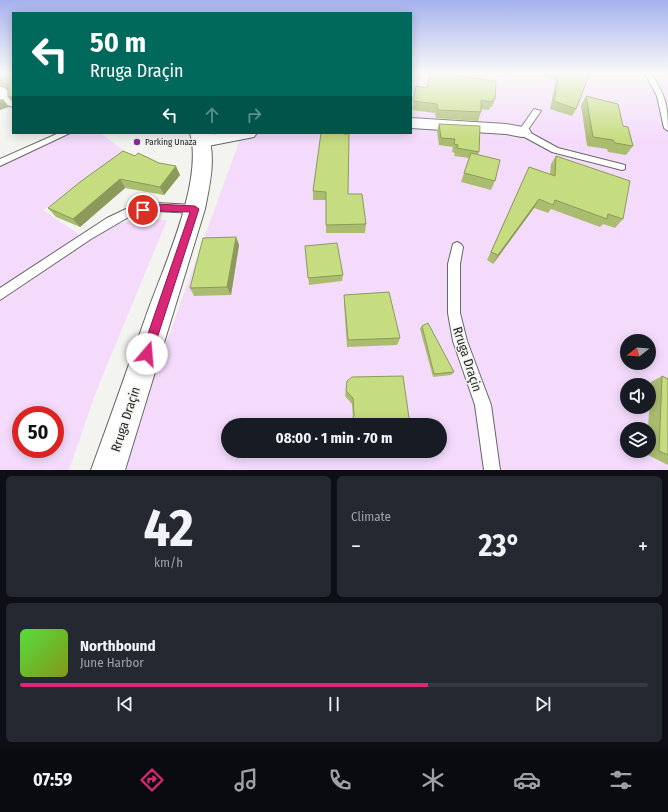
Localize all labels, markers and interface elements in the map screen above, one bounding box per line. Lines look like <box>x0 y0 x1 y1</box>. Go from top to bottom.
text: 50 m <box>90 26 146 59</box>
icon: left <box>24 28 76 80</box>
text: Rruga Draçin <box>90 60 183 82</box>
icon: left <box>159 104 181 126</box>
icon: ahead <box>201 104 223 126</box>
icon: right <box>243 104 265 126</box>
marker: Parking Unaza <box>132 137 142 147</box>
place label: Parking Unaza <box>145 137 197 147</box>
pin <box>126 193 160 227</box>
icon: arrive <box>132 199 154 221</box>
street label: Rruga Draçin <box>450 325 485 394</box>
position arrow <box>126 333 168 375</box>
north arrow <box>620 334 656 370</box>
map controls <box>620 334 656 458</box>
button: sound <box>620 378 656 414</box>
street label: Rruga Draçin <box>108 385 143 454</box>
speed limit sign: 50 <box>12 406 64 458</box>
button: layers <box>620 422 656 458</box>
text: 08:00 · 1 min · 70 m <box>276 429 392 447</box>
text: 42 <box>143 497 194 560</box>
text: Climate <box>351 509 391 524</box>
text: 23° <box>478 528 521 564</box>
text: − <box>351 533 361 560</box>
text: + <box>638 533 648 560</box>
text: km/h <box>154 555 183 570</box>
text: Northbound <box>80 637 156 655</box>
text: June Harbor <box>80 655 144 670</box>
icon: previous <box>114 693 136 715</box>
icon: pause <box>323 693 345 715</box>
icon: next <box>532 693 554 715</box>
icon: directions <box>138 766 166 794</box>
icon: music <box>232 766 260 794</box>
icon: phone <box>326 766 354 794</box>
icon: climate <box>419 766 447 794</box>
icon: car <box>513 766 541 794</box>
icon: filters <box>607 766 635 794</box>
text: 07:59 <box>33 769 72 791</box>

